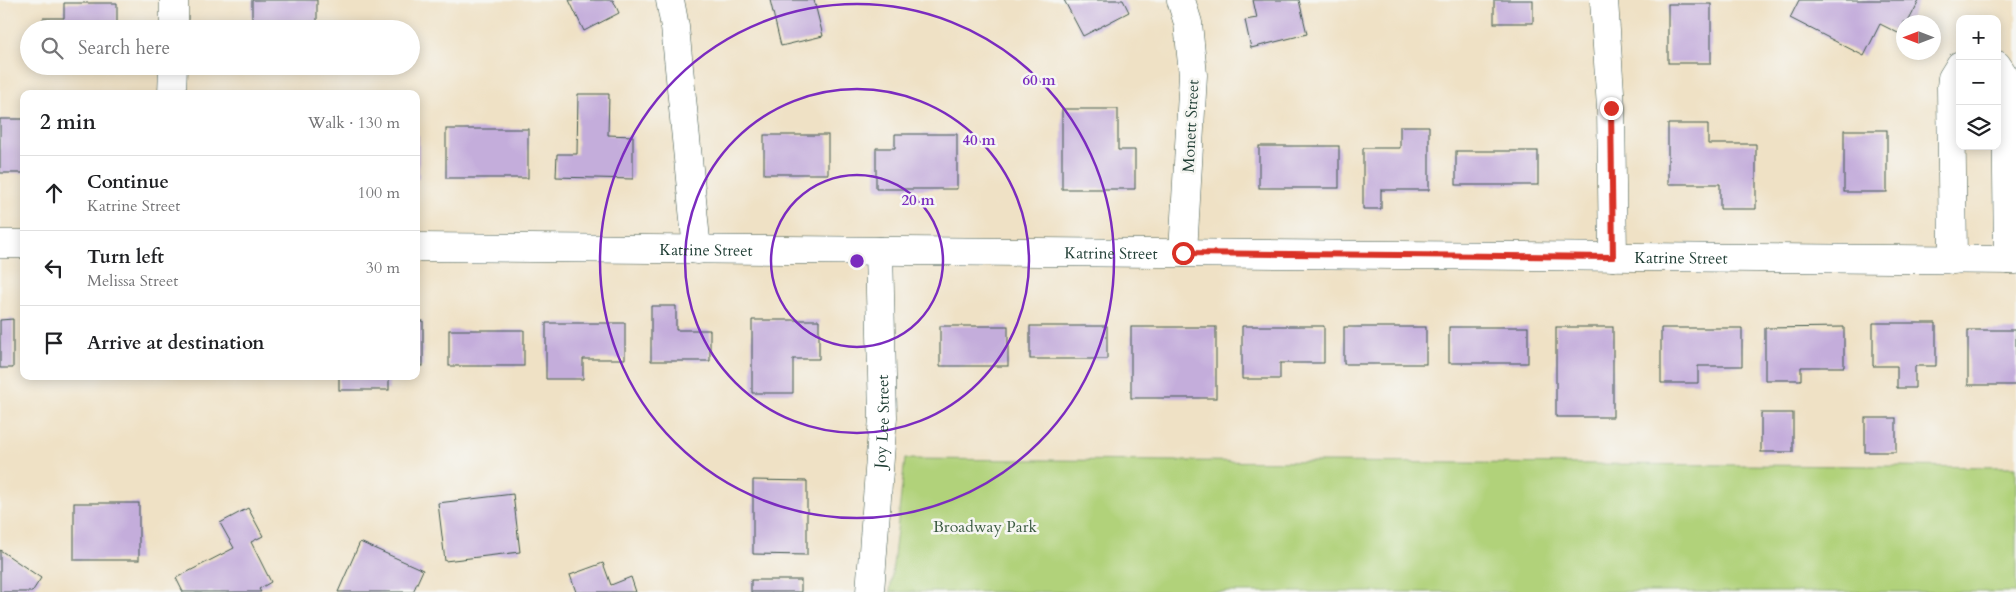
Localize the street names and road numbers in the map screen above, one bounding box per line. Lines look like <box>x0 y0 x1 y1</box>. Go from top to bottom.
street label: Monett Street <box>1178 79 1204 173</box>
street label: Katrine Street <box>659 239 753 262</box>
street label: Katrine Street <box>1064 242 1158 265</box>
street label: Katrine Street <box>1634 247 1728 270</box>
street label: Joy Lee Street <box>869 374 895 471</box>

